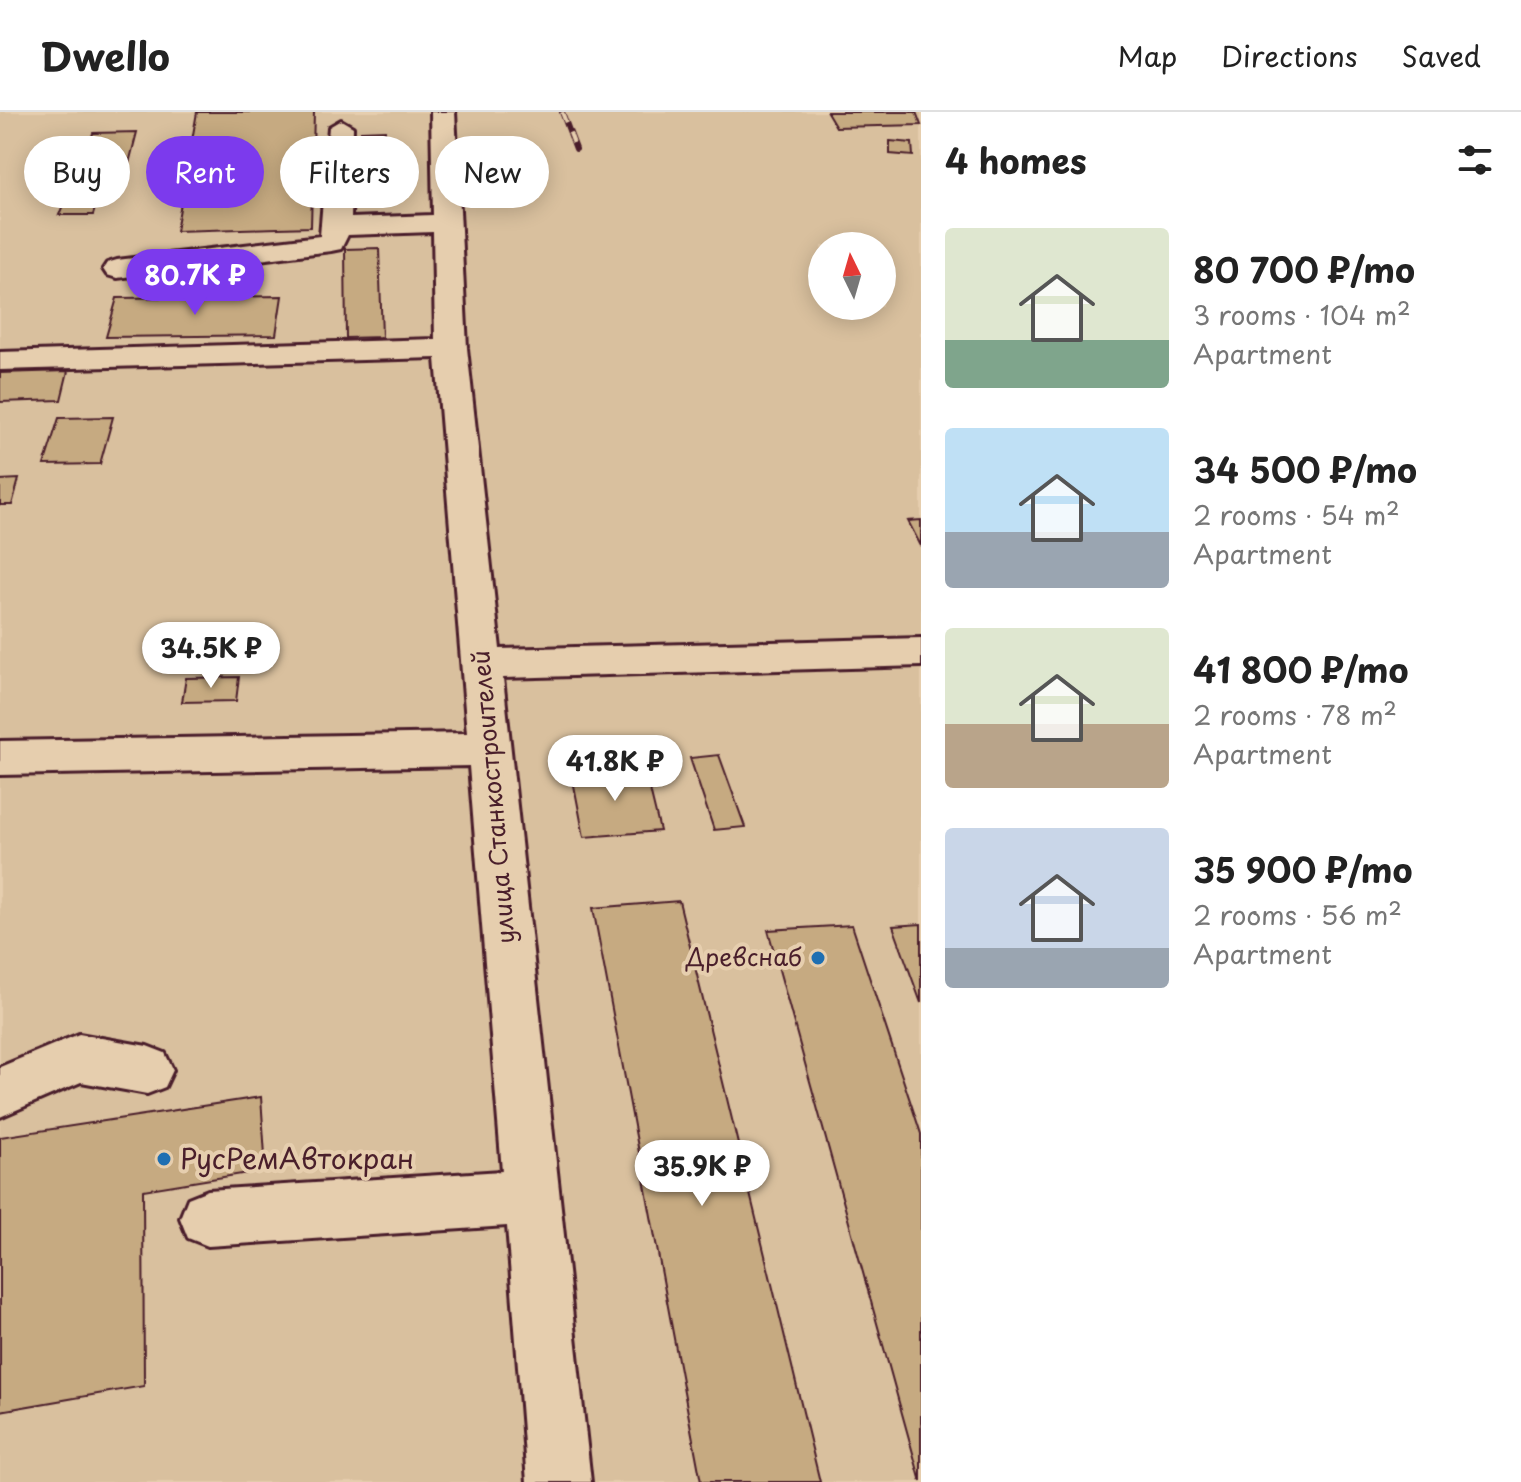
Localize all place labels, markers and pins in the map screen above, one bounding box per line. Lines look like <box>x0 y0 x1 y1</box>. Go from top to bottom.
pin: 80.7K ₽ <box>121 249 269 317</box>
pin: 34.5K ₽ <box>137 622 285 690</box>
pin: 41.8K ₽ <box>541 735 689 803</box>
place label: Древснаб <box>685 938 802 974</box>
marker: Древснаб <box>809 949 827 967</box>
place label: РусРемАвтокран <box>180 1136 414 1179</box>
pin: 35.9K ₽ <box>628 1140 776 1208</box>
marker: РусРемАвтокран <box>155 1150 173 1168</box>

